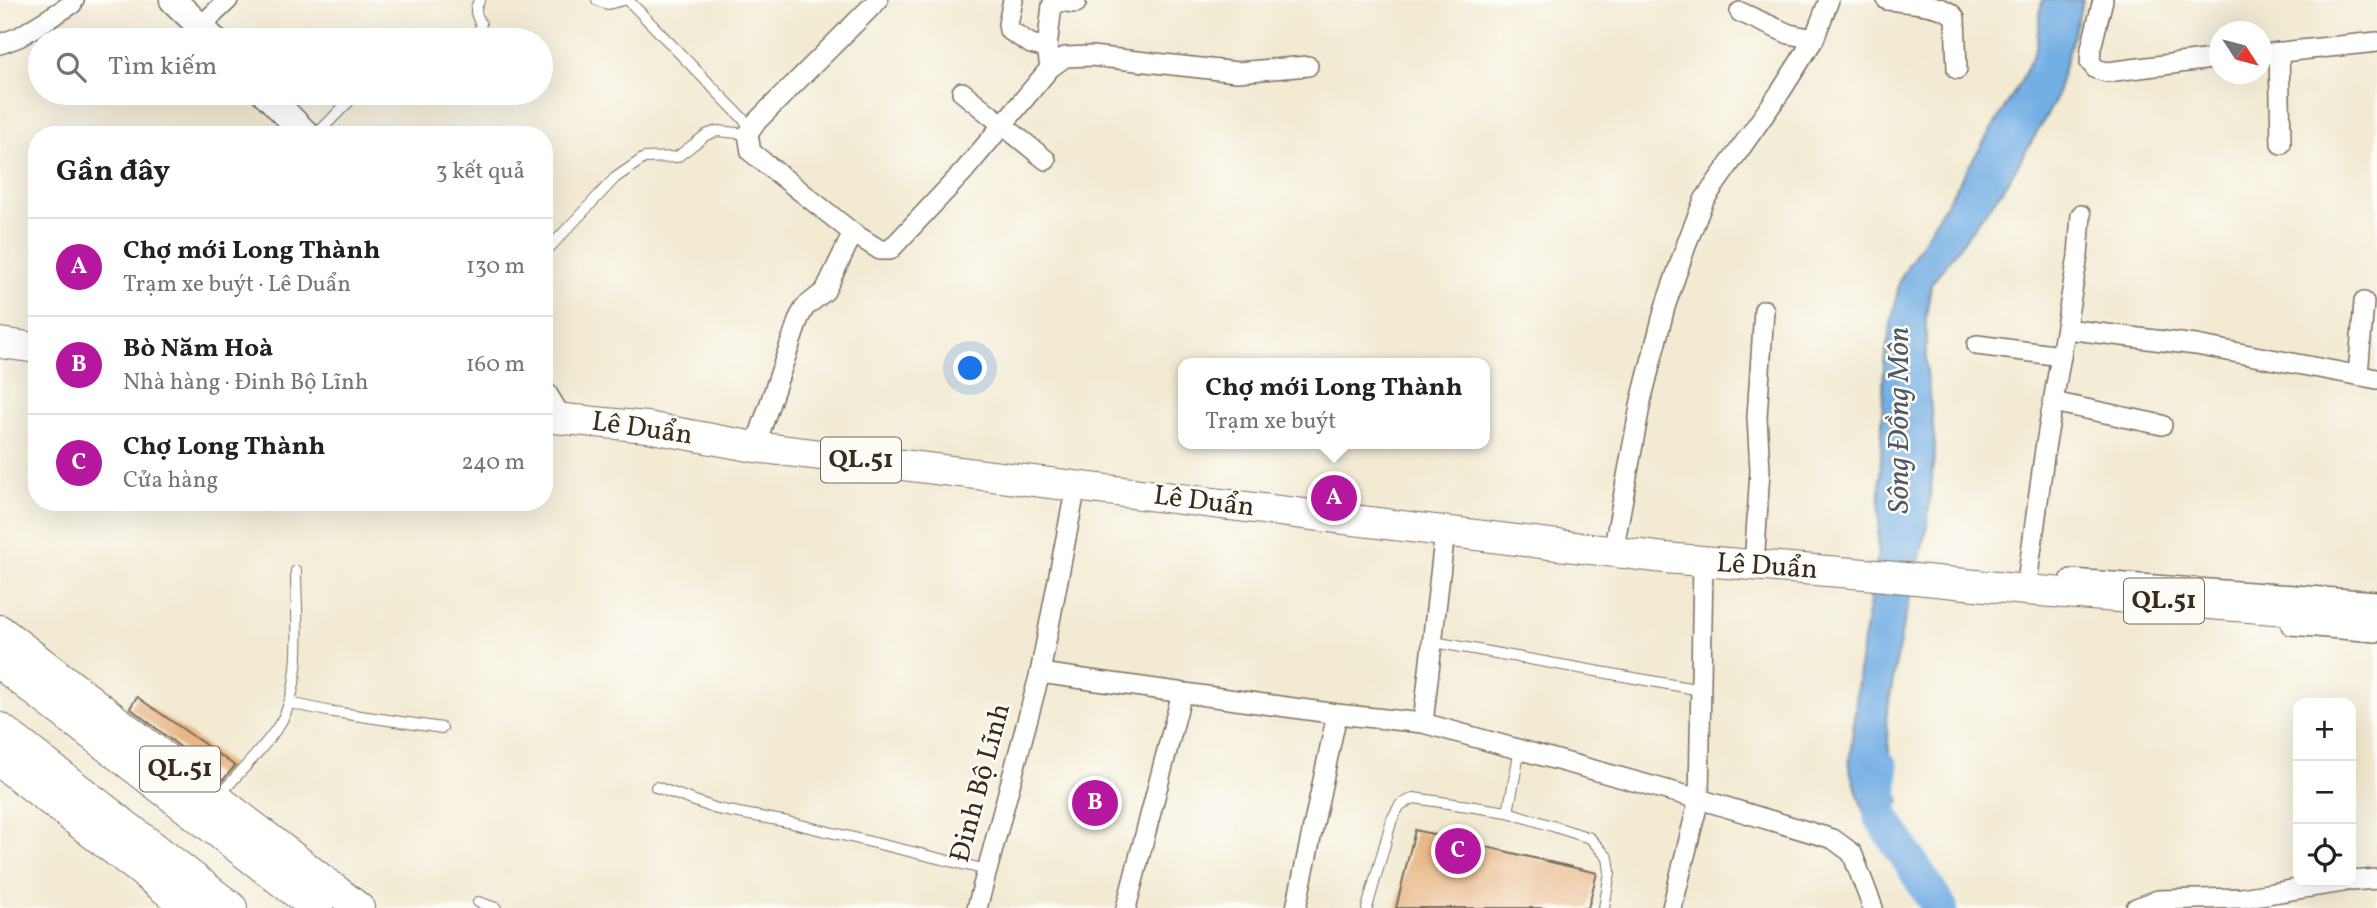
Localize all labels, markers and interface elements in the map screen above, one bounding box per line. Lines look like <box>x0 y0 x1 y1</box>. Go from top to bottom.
north arrow <box>2209 21 2272 84</box>
search box <box>28 28 553 105</box>
icon: search <box>52 48 90 86</box>
text: Tìm kiếm <box>108 49 217 85</box>
text: Gần đây <box>56 151 170 193</box>
text: 3 kết quả <box>436 156 525 188</box>
text: Chợ mới Long Thành <box>123 233 380 269</box>
text: A <box>71 251 87 283</box>
text: 130 m <box>466 251 525 283</box>
text: Trạm xe buýt · Lê Duẩn <box>123 269 351 301</box>
water label: Sông Đồng Môn <box>1879 327 1921 513</box>
text: Bò Năm Hoà <box>123 331 273 367</box>
text: B <box>71 349 87 381</box>
text: 160 m <box>466 349 525 381</box>
your location <box>953 351 987 385</box>
popup <box>1178 358 1490 449</box>
text: Nhà hàng · Đinh Bộ Lĩnh <box>123 367 368 399</box>
text: Chợ mới Long Thành <box>1205 370 1463 406</box>
street label: Lê Duẩn <box>589 403 695 455</box>
text: Trạm xe buýt <box>1205 406 1336 438</box>
text: Chợ Long Thành <box>123 429 325 465</box>
road number: QL.51 <box>821 437 901 482</box>
text: C <box>72 447 86 479</box>
text: 240 m <box>461 447 525 479</box>
text: Cửa hàng <box>123 465 218 497</box>
pin: A <box>1311 472 1357 524</box>
street label: Lê Duẩn <box>1151 476 1257 528</box>
street label: Lê Duẩn <box>1715 544 1819 590</box>
road number: QL.51 <box>2124 579 2204 624</box>
map controls <box>2293 698 2356 887</box>
button: + <box>2293 698 2356 761</box>
street label: Đinh Bộ Lĩnh <box>941 699 1021 867</box>
road number: QL.51 <box>140 747 220 792</box>
button: − <box>2293 761 2356 824</box>
pin: B <box>1072 777 1118 829</box>
button: locate <box>2293 824 2356 887</box>
pin: C <box>1435 825 1481 877</box>

